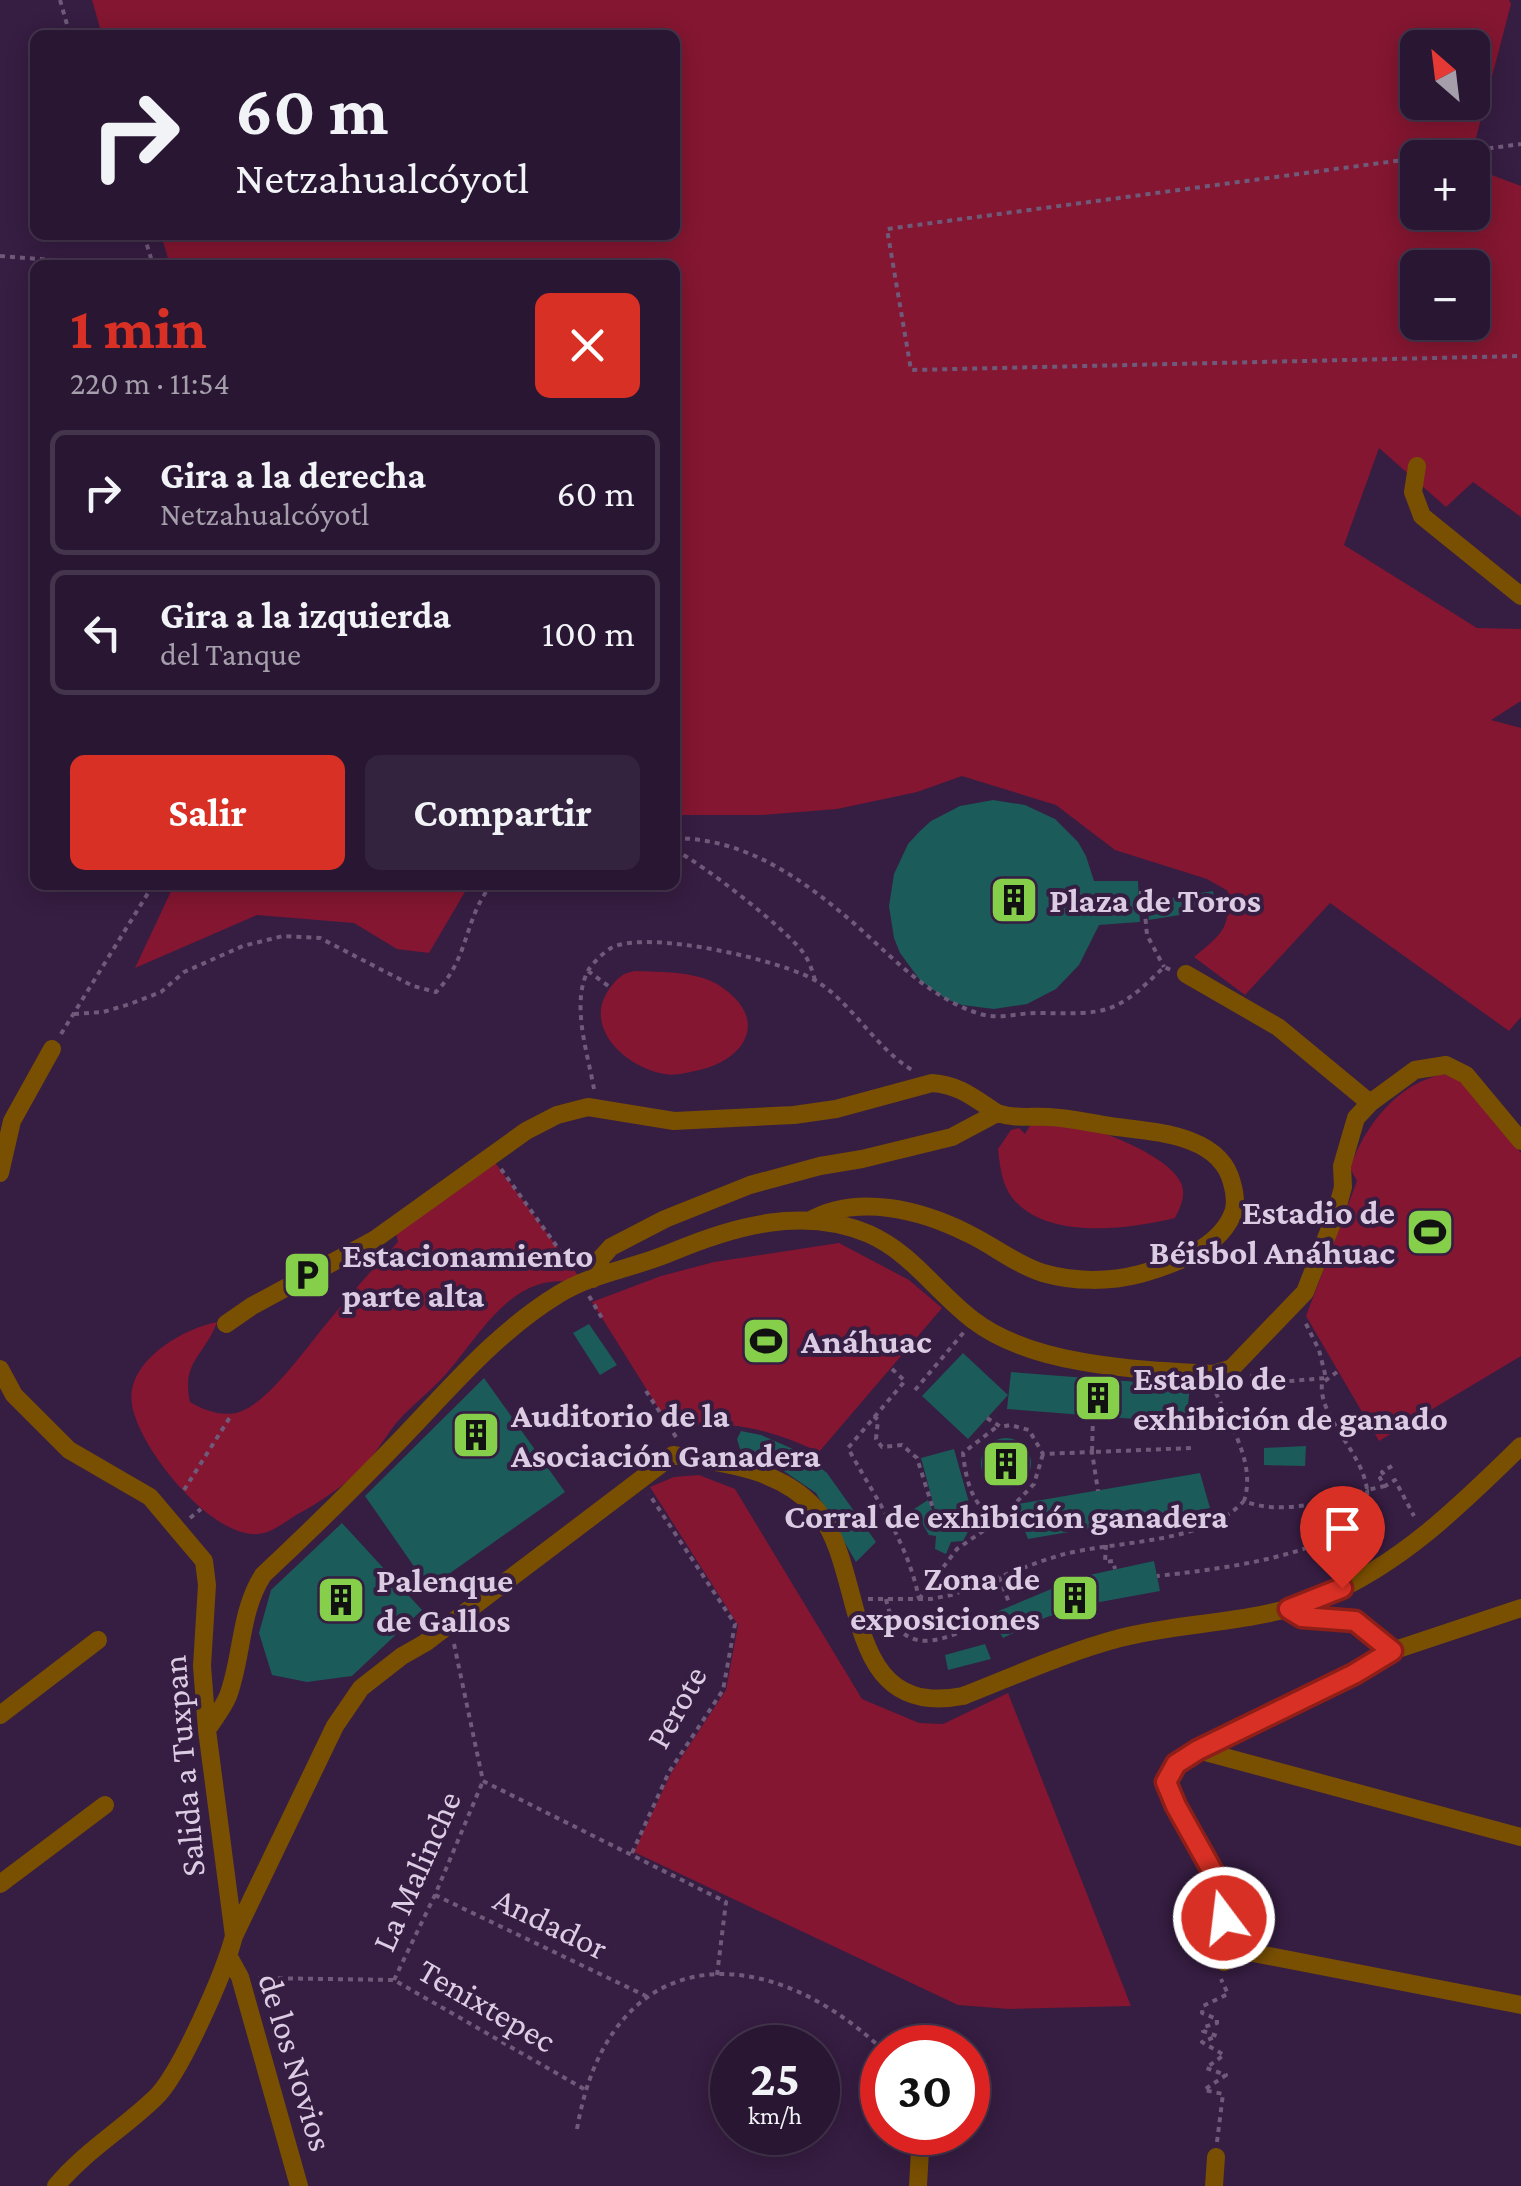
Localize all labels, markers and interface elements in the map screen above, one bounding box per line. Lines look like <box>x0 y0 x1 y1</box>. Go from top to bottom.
north arrow <box>1400 30 1490 120</box>
map controls <box>1400 30 1490 340</box>
icon: right <box>70 70 200 200</box>
text: 60 m <box>235 71 388 149</box>
button: + <box>1400 140 1490 230</box>
text: Netzahualcóyotl <box>235 153 529 203</box>
button: − <box>1400 250 1490 340</box>
button: close <box>535 293 640 398</box>
text: 1 min <box>70 294 207 361</box>
text: 220 m · 11:54 <box>70 365 230 401</box>
text: Gira a la derecha <box>160 454 426 496</box>
icon: right <box>75 465 130 520</box>
text: 60 m <box>557 472 635 514</box>
text: Netzahualcóyotl <box>160 496 369 532</box>
text: Gira a la izquierda <box>160 594 451 636</box>
icon: left <box>75 605 130 660</box>
text: 100 m <box>542 612 635 654</box>
text: del Tanque <box>160 636 301 672</box>
button: Salir <box>70 755 345 870</box>
button: Compartir <box>365 755 640 870</box>
building icon: Plaza de Toros <box>988 874 1040 926</box>
place label: Plaza de Toros <box>1049 881 1261 920</box>
place label: Estadio de Béisbol Anáhuac <box>1149 1193 1395 1272</box>
sports icon: Estadio de Béisbol Anáhuac <box>1404 1206 1456 1258</box>
place label: Estacionamiento parte alta <box>342 1236 593 1315</box>
parking icon: Estacionamiento parte alta <box>281 1249 333 1301</box>
sports icon: Anáhuac <box>740 1315 792 1367</box>
place label: Anáhuac <box>800 1322 932 1361</box>
place label: Establo de exhibición de ganado <box>1133 1359 1448 1438</box>
building icon: Establo de exhibición de ganado <box>1072 1372 1124 1424</box>
place label: Auditorio de la Asociación Ganadera <box>510 1396 821 1475</box>
building icon: Auditorio de la Asociación Ganadera <box>450 1409 502 1461</box>
building icon: Corral de exhibición ganadera <box>980 1438 1032 1490</box>
pin <box>1300 1486 1385 1589</box>
place label: Corral de exhibición ganadera <box>784 1497 1228 1536</box>
icon: arrive <box>1315 1501 1370 1556</box>
place label: Zona de exposiciones <box>850 1559 1040 1638</box>
place label: Palenque de Gallos <box>376 1561 513 1640</box>
building icon: Zona de exposiciones <box>1049 1572 1101 1624</box>
building icon: Palenque de Gallos <box>315 1574 367 1626</box>
street label: Salida a Tuxpan <box>154 1653 213 1878</box>
street label: Perote <box>638 1659 715 1755</box>
street label: La Malinche <box>364 1785 469 1957</box>
position arrow <box>1172 1866 1276 1970</box>
street label: Andador <box>488 1879 614 1968</box>
street label: Tenixtepec <box>411 1951 563 2061</box>
street label: de los Novios <box>250 1969 341 2156</box>
speed limit sign: 30 <box>860 2025 990 2155</box>
text: 25 <box>750 2050 800 2106</box>
text: km/h <box>748 2102 802 2129</box>

